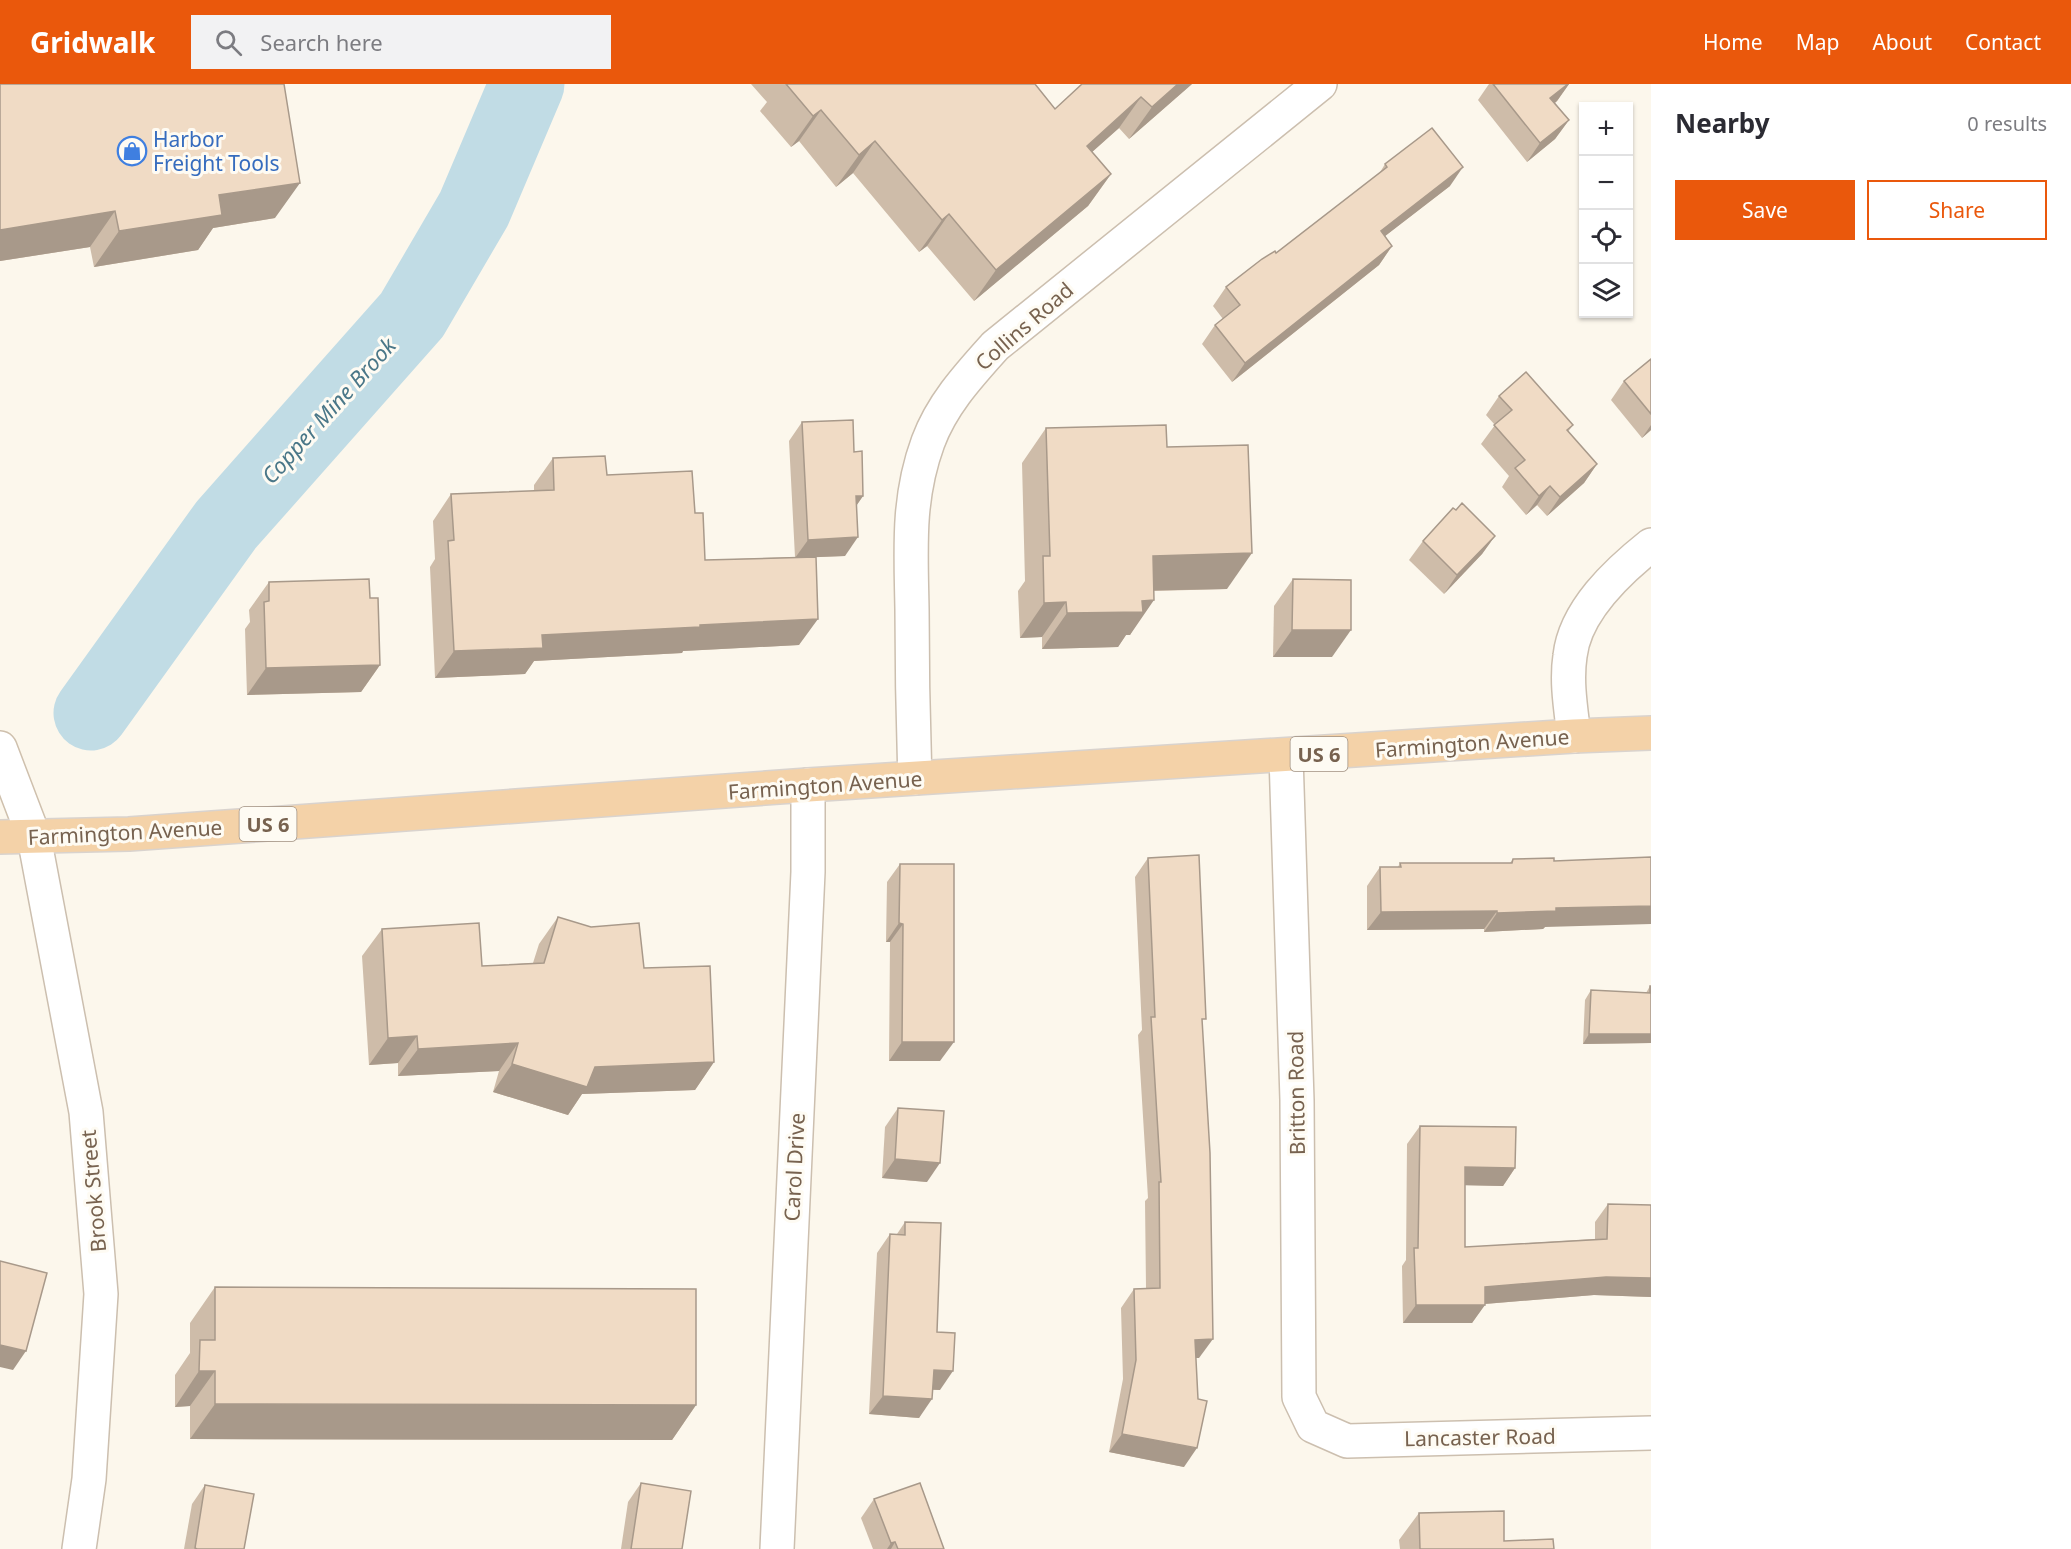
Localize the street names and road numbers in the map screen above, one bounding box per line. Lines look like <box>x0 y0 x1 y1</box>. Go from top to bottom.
street label: Collins Road <box>969 276 1079 376</box>
street label: Farmington Avenue <box>1374 722 1570 764</box>
road number: US 6 <box>1290 737 1348 771</box>
street label: Farmington Avenue <box>727 764 923 806</box>
road number: US 6 <box>240 807 296 841</box>
street label: Farmington Avenue <box>27 813 223 851</box>
street label: Britton Road <box>1281 1031 1311 1155</box>
street label: Carol Drive <box>777 1112 811 1222</box>
street label: Brook Street <box>74 1128 112 1253</box>
street label: Lancaster Road <box>1404 1422 1556 1452</box>

